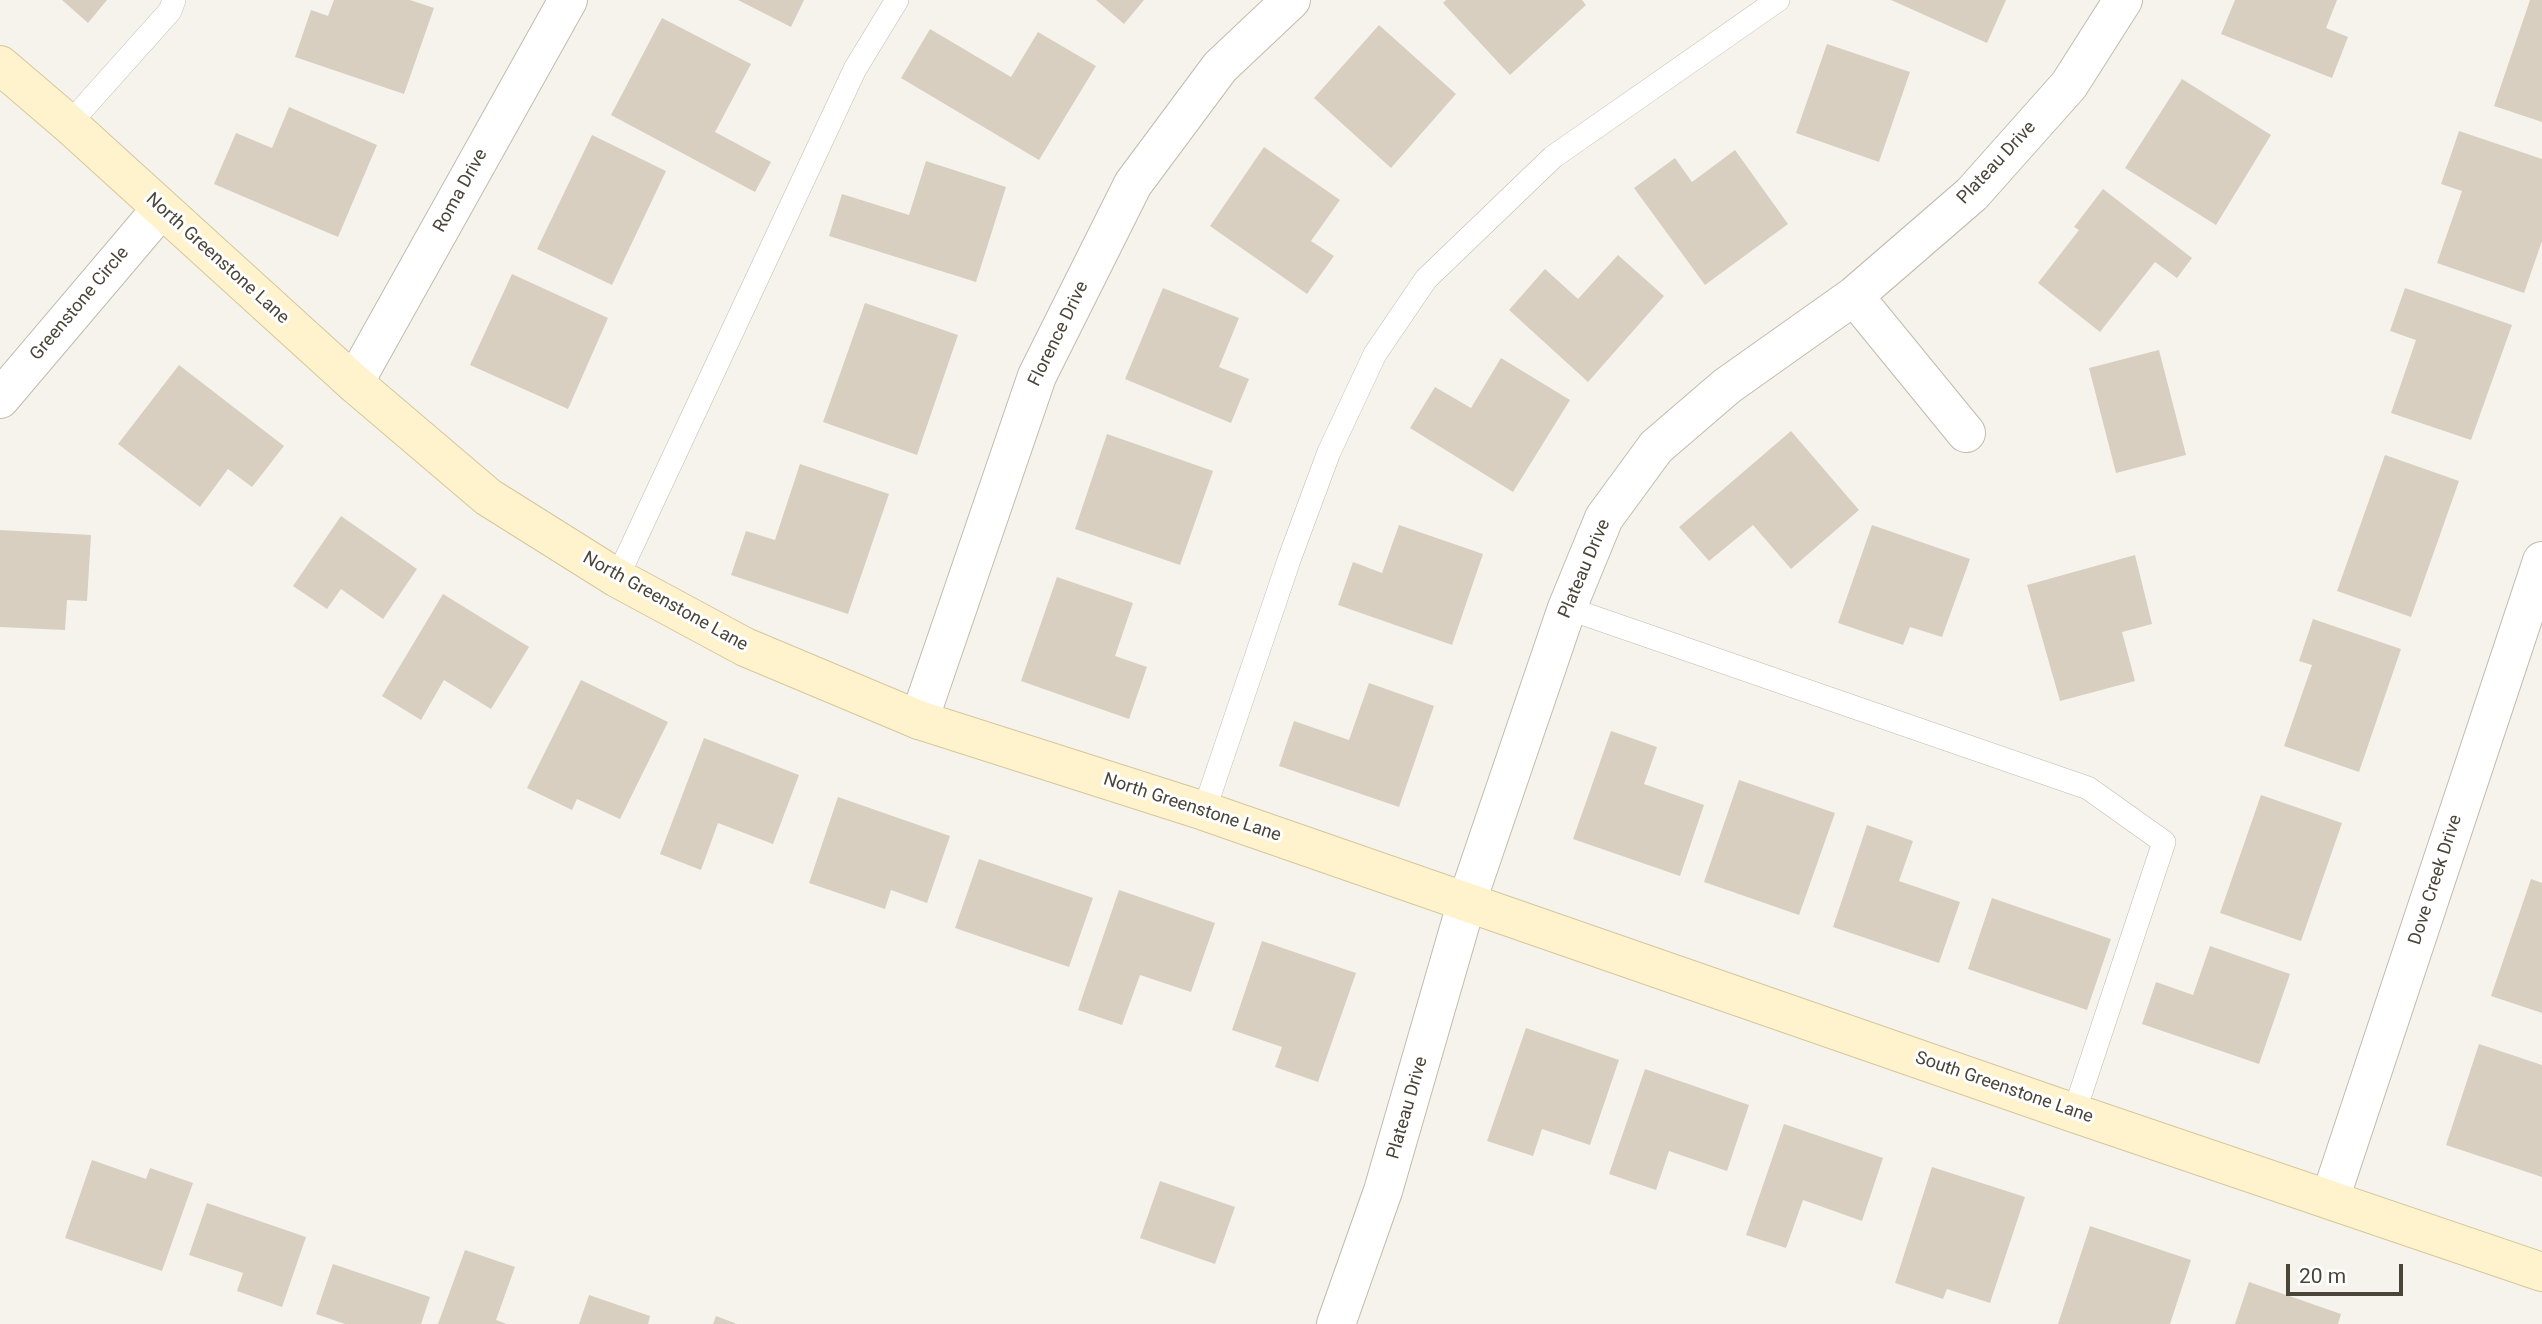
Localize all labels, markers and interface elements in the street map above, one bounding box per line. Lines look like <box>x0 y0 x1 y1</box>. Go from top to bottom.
street label: Plateau Drive <box>1953 117 2041 209</box>
street label: Roma Drive <box>429 146 493 236</box>
street label: North Greenstone Lane <box>141 189 293 329</box>
street label: Greenstone Circle <box>26 243 134 365</box>
street label: Florence Drive <box>1024 278 1094 390</box>
street label: Plateau Drive <box>1554 516 1616 622</box>
street label: North Greenstone Lane <box>579 548 751 656</box>
street label: North Greenstone Lane <box>1101 769 1283 847</box>
street label: Dove Creek Drive <box>2405 812 2467 948</box>
street label: South Greenstone Lane <box>1912 1047 2096 1129</box>
street label: Plateau Drive <box>1383 1054 1433 1162</box>
scale bar <box>2290 1250 2407 1294</box>
text: 20 m <box>2299 1264 2346 1288</box>

